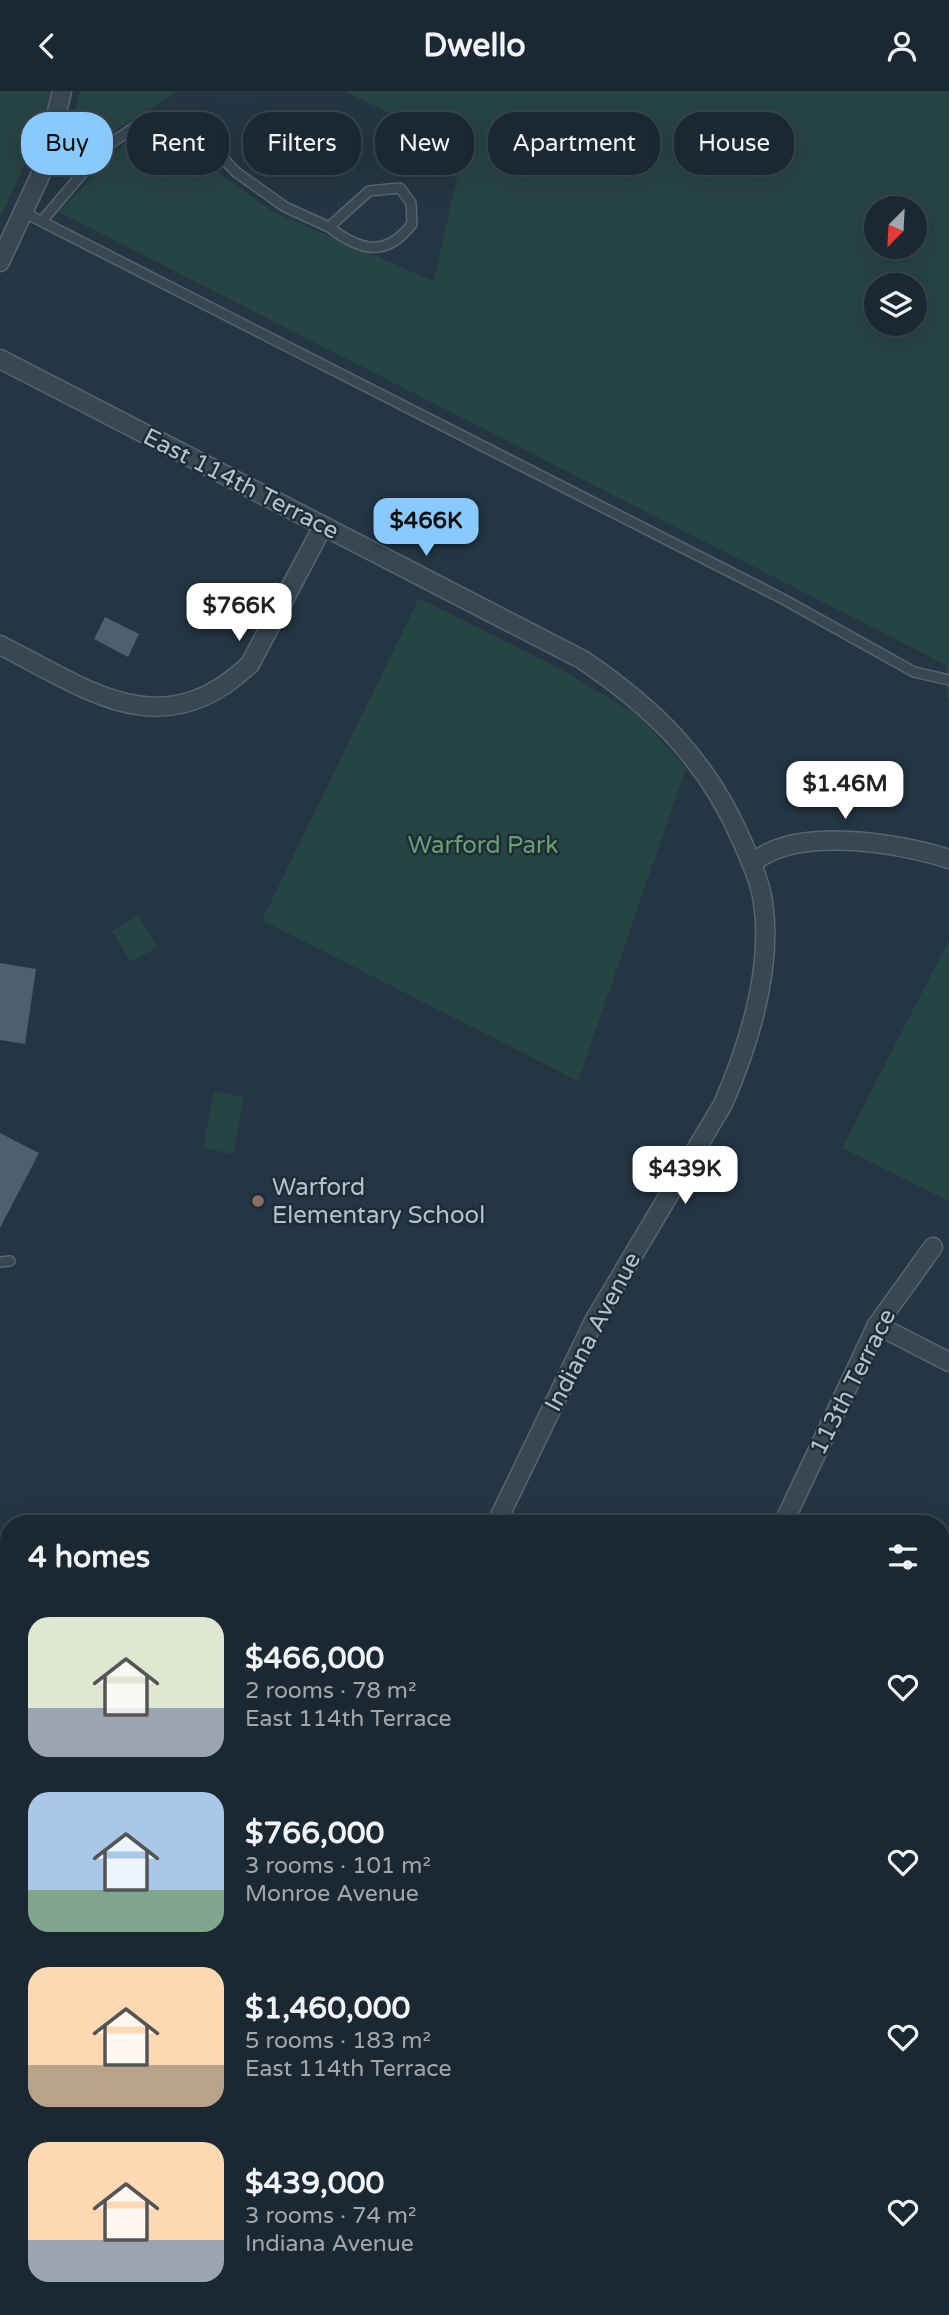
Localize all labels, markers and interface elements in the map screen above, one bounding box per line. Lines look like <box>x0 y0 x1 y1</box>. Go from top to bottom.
icon: back <box>28 27 66 65</box>
text: Dwello <box>423 27 526 65</box>
icon: person <box>883 27 921 65</box>
chip: Buy <box>21 112 113 175</box>
chip: Rent <box>127 112 229 175</box>
chip: Filters <box>243 112 361 175</box>
chip: New <box>375 112 474 175</box>
chip: Apartment <box>488 112 660 175</box>
chip: House <box>674 112 794 175</box>
north arrow <box>864 196 928 259</box>
map controls <box>864 196 927 336</box>
button: layers <box>864 273 927 336</box>
street label: East 114th Terrace <box>138 422 344 546</box>
pin: $466K <box>377 498 475 558</box>
text: $466K <box>390 507 462 535</box>
pin: $766K <box>190 583 288 643</box>
text: $766K <box>203 592 275 620</box>
pin: $1.46M <box>788 761 902 821</box>
text: $1.46M <box>802 770 888 798</box>
park label: Warford Park <box>408 831 558 860</box>
pin: $439K <box>636 1147 734 1206</box>
text: $439K <box>649 1155 721 1183</box>
place label: Warford Elementary School <box>272 1173 485 1230</box>
marker: Warford Elementary School <box>250 1193 266 1209</box>
street label: Indiana Avenue <box>539 1247 647 1417</box>
street label: 113th Terrace <box>804 1304 902 1460</box>
icon: filters <box>884 1538 922 1576</box>
text: 4 homes <box>28 1539 150 1576</box>
text: $466,000 <box>245 1640 384 1677</box>
icon: home <box>84 1645 168 1729</box>
icon: heart <box>884 1668 922 1706</box>
text: 2 rooms · 78 m² <box>245 1677 416 1705</box>
text: East 114th Terrace <box>245 1705 452 1733</box>
text: $766,000 <box>245 1815 384 1852</box>
icon: home <box>84 1820 168 1904</box>
icon: heart <box>884 1843 922 1881</box>
text: 3 rooms · 101 m² <box>245 1852 431 1880</box>
text: Monroe Avenue <box>245 1880 419 1908</box>
text: $1,460,000 <box>245 1990 410 2027</box>
icon: home <box>84 1995 168 2079</box>
icon: heart <box>884 2018 922 2056</box>
text: 5 rooms · 183 m² <box>245 2027 431 2055</box>
text: East 114th Terrace <box>245 2055 452 2083</box>
text: $439,000 <box>245 2165 384 2202</box>
icon: home <box>84 2170 168 2254</box>
icon: heart <box>884 2193 922 2231</box>
text: 3 rooms · 74 m² <box>245 2202 416 2230</box>
text: Indiana Avenue <box>245 2230 414 2258</box>

